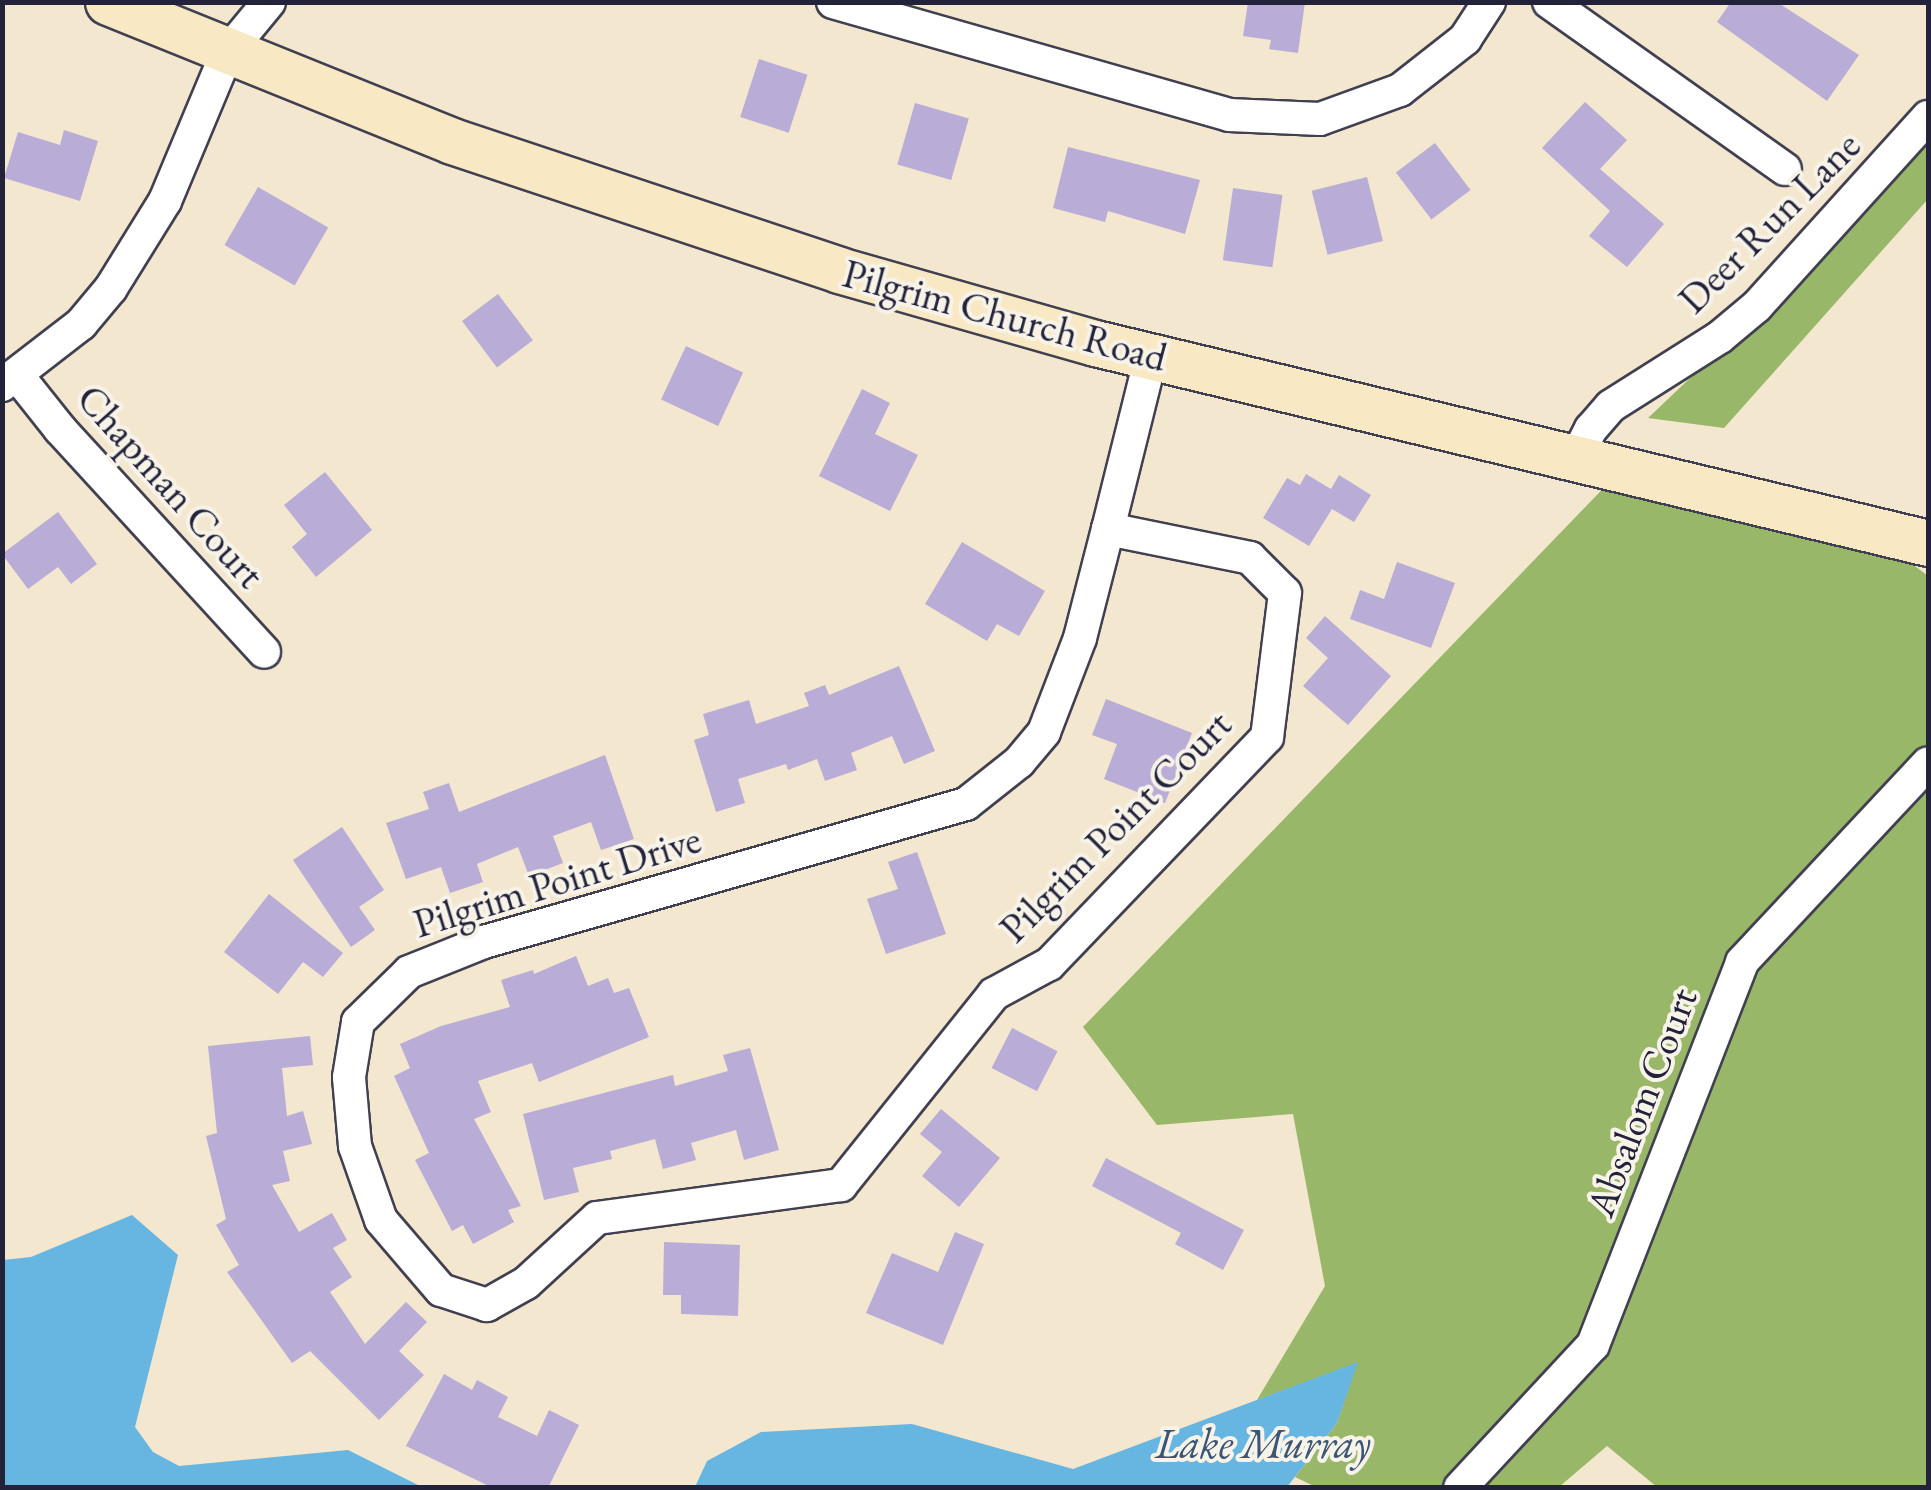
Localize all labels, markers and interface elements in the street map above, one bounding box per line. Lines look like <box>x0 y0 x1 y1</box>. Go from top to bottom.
street label: Deer Run Lane <box>1668 121 1870 323</box>
street label: Pilgrim Church Road <box>838 249 1172 381</box>
street label: Chapman Court <box>67 374 275 598</box>
street label: Pilgrim Point Court <box>989 700 1241 952</box>
street label: Pilgrim Point Drive <box>408 814 706 948</box>
street label: Absalom Court <box>1575 981 1707 1223</box>
water label: Lake Murray <box>1155 1419 1371 1469</box>

